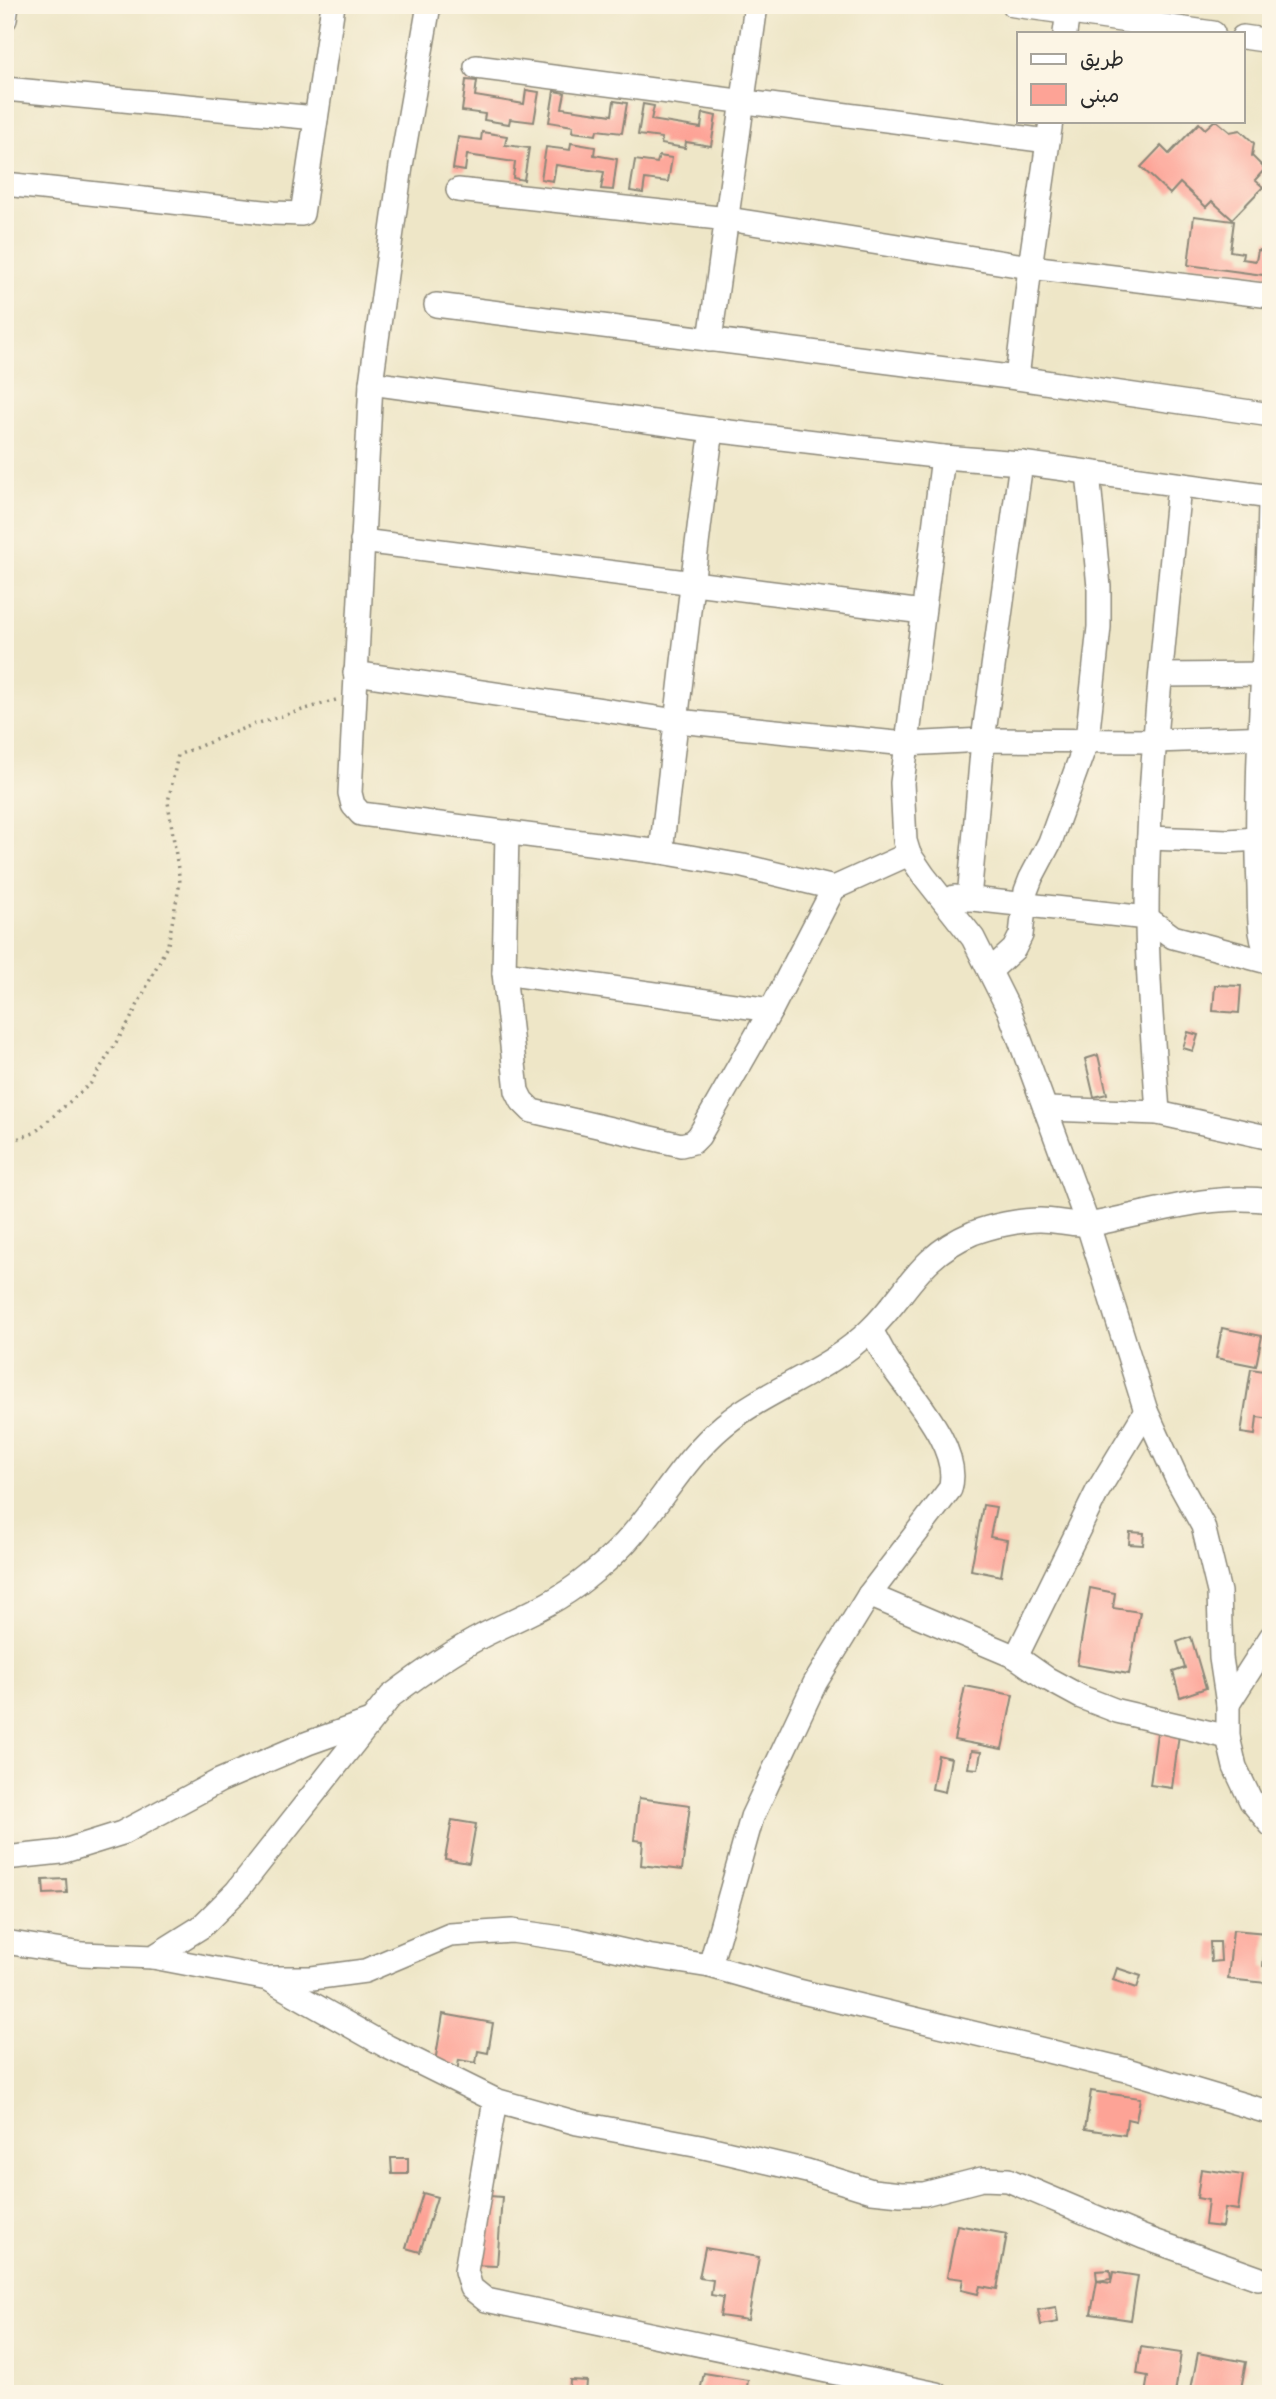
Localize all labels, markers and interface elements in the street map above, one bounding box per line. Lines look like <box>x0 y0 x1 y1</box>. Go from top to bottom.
legend <box>1017 32 1244 122</box>
text: طريق <box>1080 47 1124 77</box>
text: مبنى <box>1080 83 1119 113</box>

